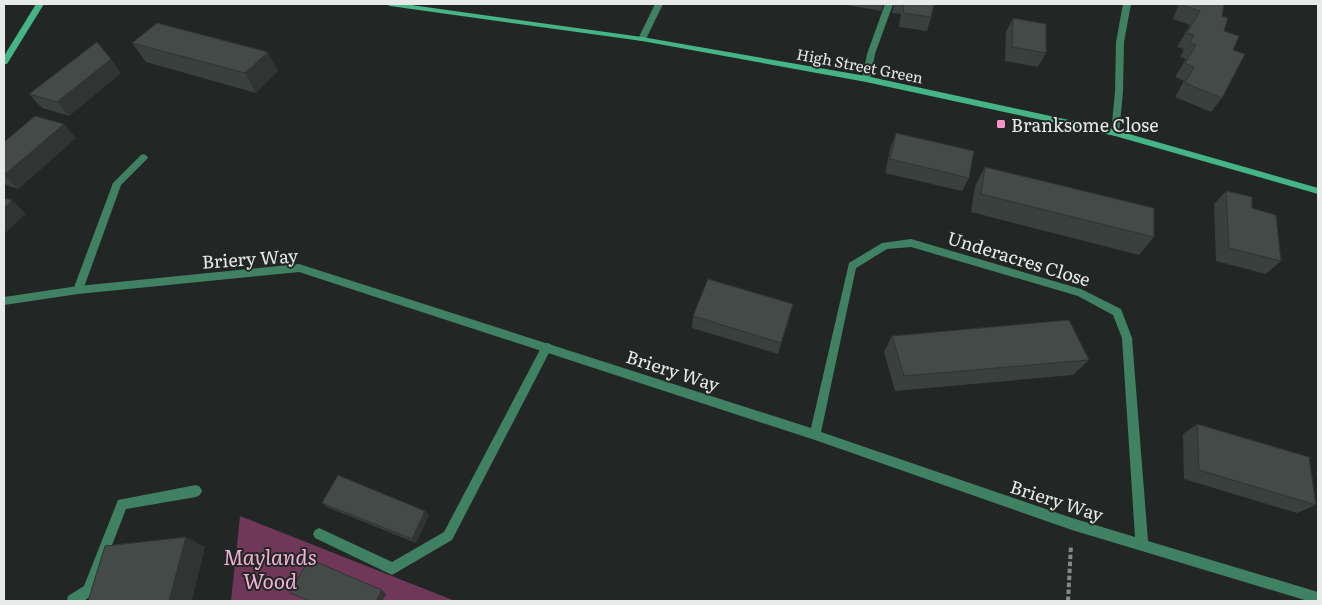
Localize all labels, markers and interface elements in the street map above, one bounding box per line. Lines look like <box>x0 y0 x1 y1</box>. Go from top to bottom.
street label: High Street Green <box>795 41 925 89</box>
place label: Branksome Close <box>1011 111 1159 138</box>
marker: Branksome Close <box>995 118 1007 130</box>
street label: Underacres Close <box>944 223 1094 293</box>
street label: Briery Way <box>201 241 300 275</box>
street label: Briery Way <box>623 342 724 398</box>
street label: Briery Way <box>1007 472 1108 528</box>
park label: Maylands Wood <box>223 540 317 595</box>

